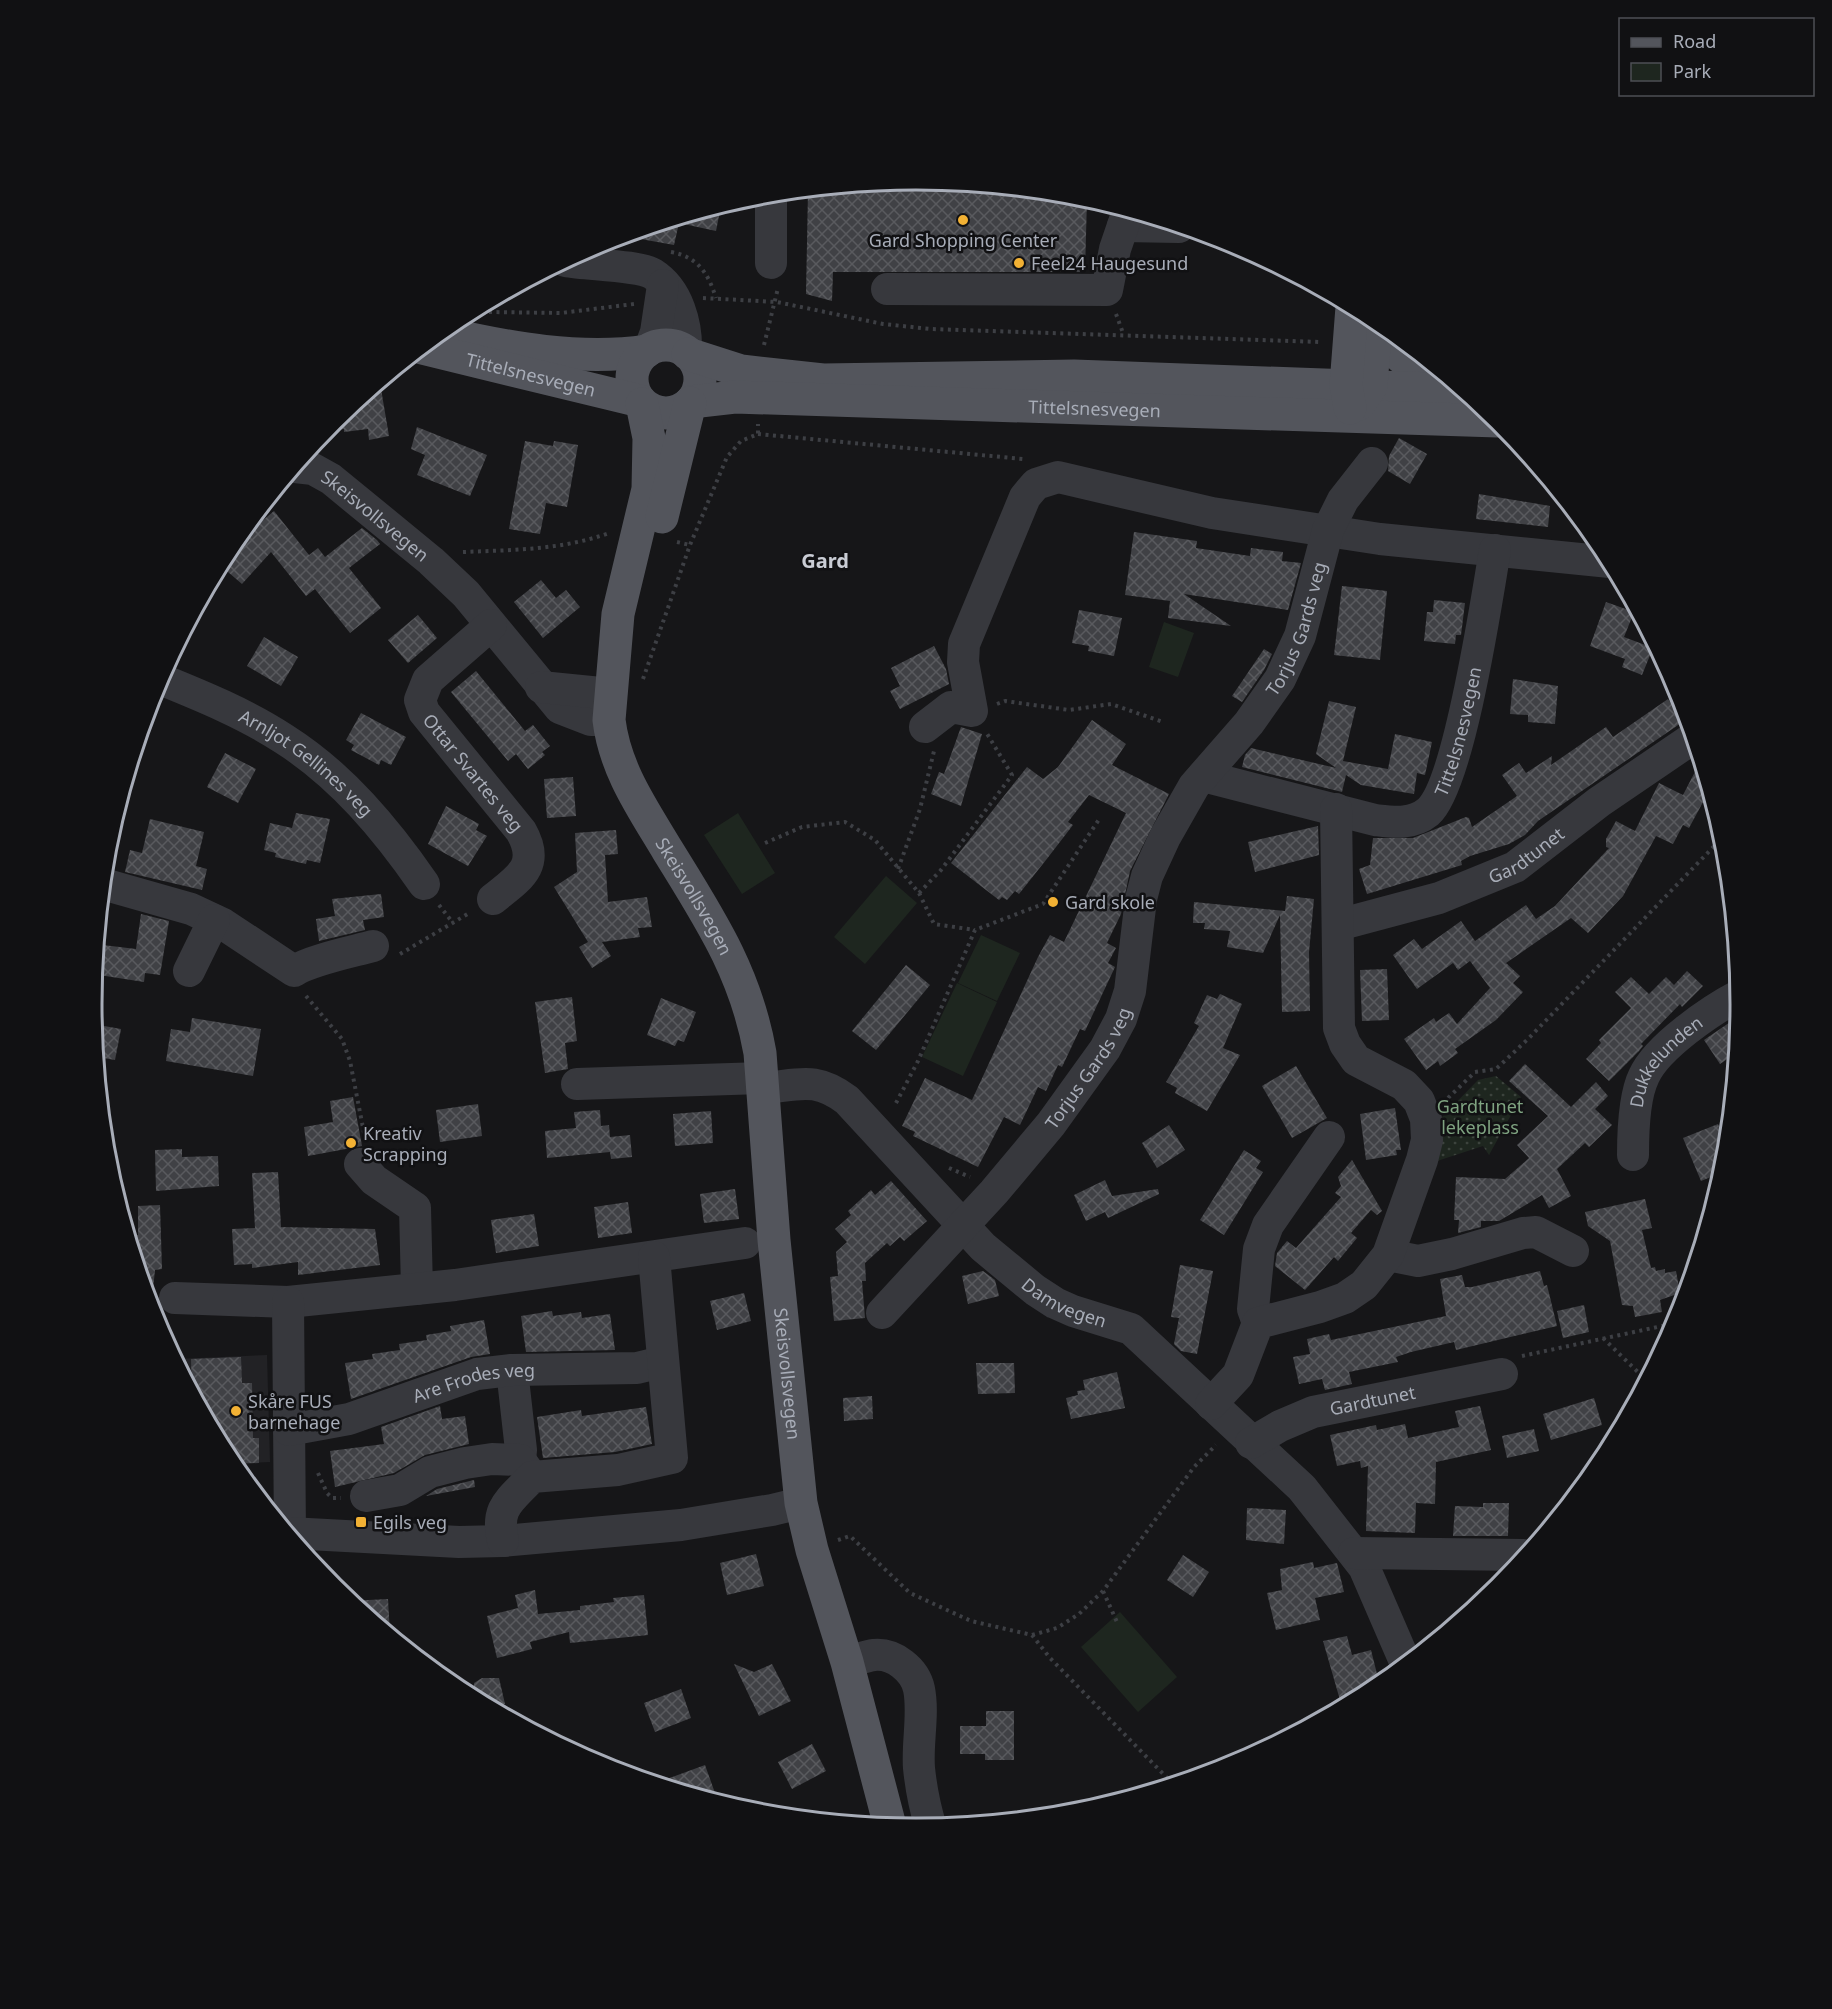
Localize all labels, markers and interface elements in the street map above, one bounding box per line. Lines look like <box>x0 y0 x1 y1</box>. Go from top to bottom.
legend <box>1619 18 1814 96</box>
text: Road <box>1673 29 1716 53</box>
text: Park <box>1673 59 1711 83</box>
marker: Gard Shopping Center <box>956 213 970 227</box>
place label: Gard Shopping Center <box>869 228 1058 252</box>
place label: Feel24 Haugesund <box>1031 251 1188 275</box>
marker: Feel24 Haugesund <box>1012 256 1026 270</box>
street label: Tittelsnesvegen <box>464 347 598 402</box>
street label: Tittelsnesvegen <box>1028 394 1161 422</box>
street label: Skeisvollsvegen <box>317 464 434 567</box>
district label: Gard <box>801 547 849 574</box>
street label: Torjus Gards veg <box>1260 559 1331 700</box>
street label: Tittelsnesvegen <box>1429 665 1486 800</box>
street label: Arnljot Gellines veg <box>235 704 378 822</box>
street label: Ottar Svartes veg <box>418 708 529 837</box>
street label: Gardtunet <box>1485 821 1569 889</box>
street label: Skeisvollsvegen <box>651 833 738 959</box>
place label: Gard skole <box>1065 890 1155 914</box>
marker: Gard skole <box>1046 895 1060 909</box>
street label: Torjus Gards veg <box>1039 1004 1136 1134</box>
street label: Dukkelunden <box>1624 1010 1707 1109</box>
park label: Gardtunet lekeplass <box>1437 1094 1524 1139</box>
place label: Kreativ Scrapping <box>363 1121 448 1166</box>
marker: Kreativ Scrapping <box>344 1136 358 1150</box>
street label: Damvegen <box>1017 1272 1110 1333</box>
street label: Skeisvollsvegen <box>769 1307 806 1441</box>
street label: Are Frodes veg <box>409 1358 535 1408</box>
street label: Gardtunet <box>1327 1380 1418 1420</box>
place label: Skåre FUS barnehage <box>248 1389 340 1434</box>
marker: Skåre FUS barnehage <box>229 1404 243 1418</box>
place label: Egils veg <box>373 1510 447 1534</box>
marker: Egils veg <box>354 1515 368 1529</box>

